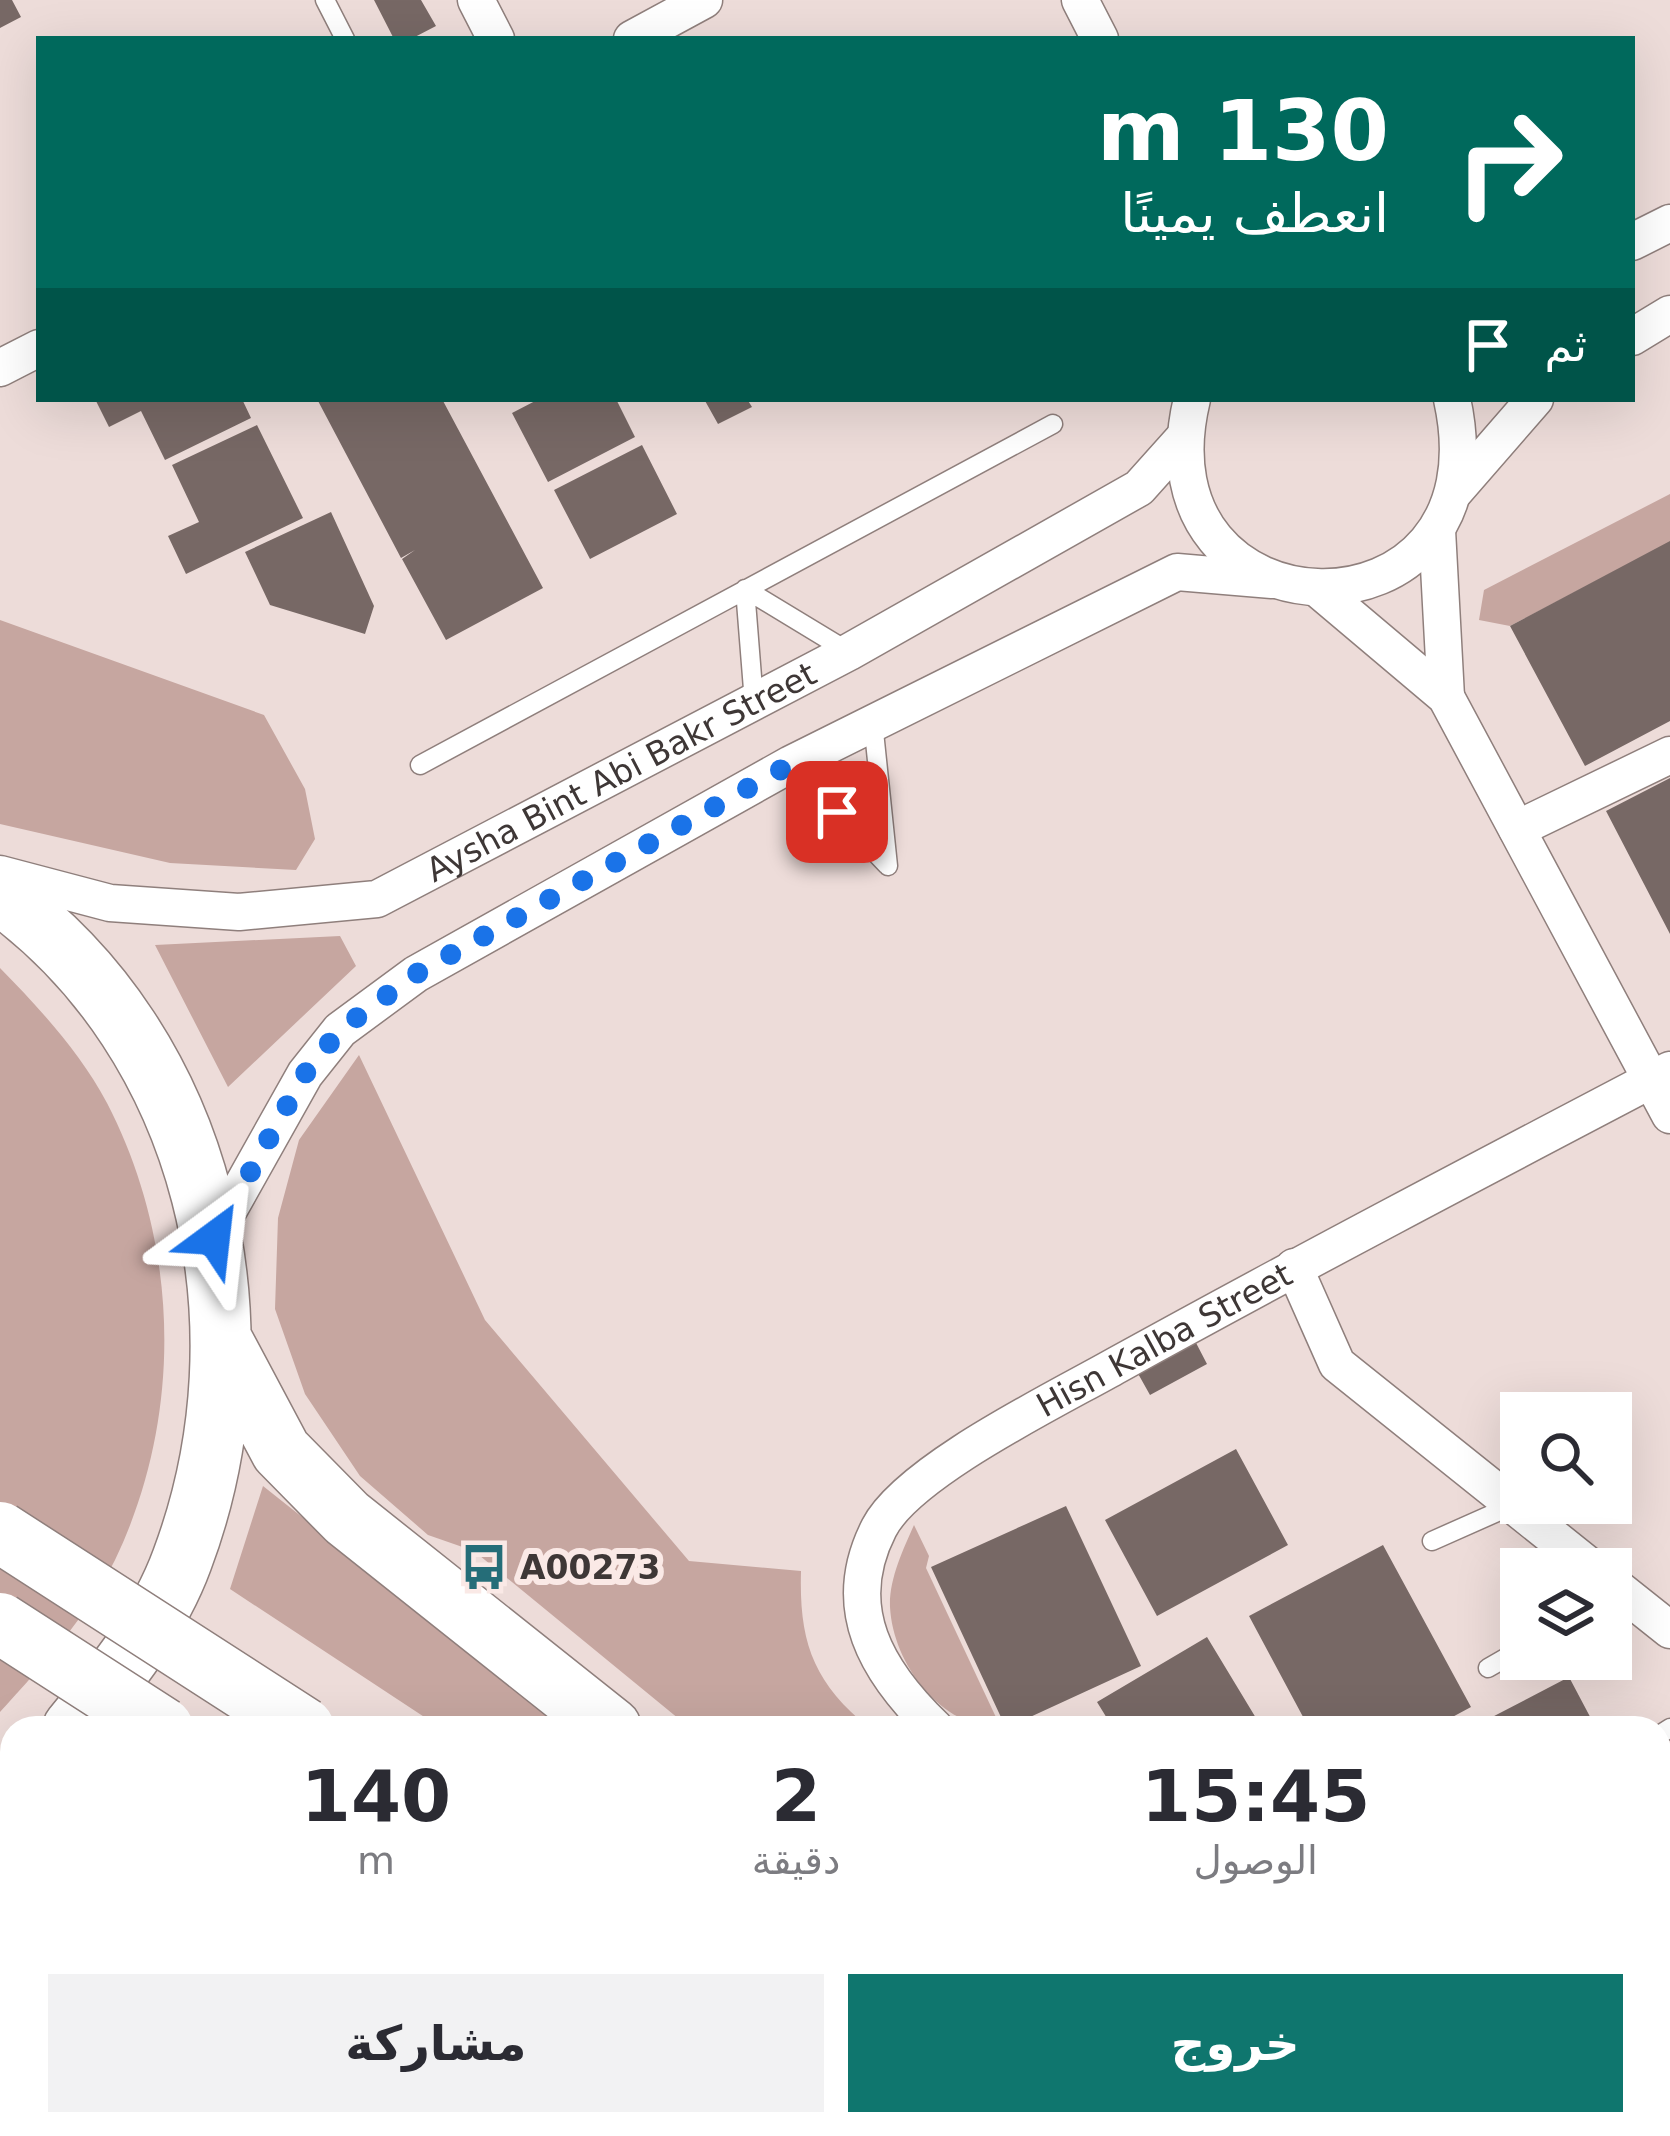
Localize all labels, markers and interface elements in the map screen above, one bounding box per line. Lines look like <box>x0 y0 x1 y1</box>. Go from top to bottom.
text: 130 m <box>1097 82 1389 180</box>
icon: right <box>1431 84 1587 240</box>
text: انعطف يمينًا <box>1120 182 1389 245</box>
icon: arrive <box>1455 312 1521 378</box>
text: ثم <box>1545 319 1587 372</box>
street label: Aysha Bint Abi Bakr Street <box>419 653 823 889</box>
pin <box>786 761 888 863</box>
icon: arrive <box>804 779 870 845</box>
position arrow <box>151 1175 277 1301</box>
street label: Hisn Kalba Street <box>1030 1254 1298 1425</box>
map controls <box>1500 1392 1632 1680</box>
button: search <box>1500 1392 1632 1524</box>
bus stop icon: A00273 <box>459 1542 509 1592</box>
place label: A00273 <box>520 1548 660 1587</box>
button: layers <box>1500 1548 1632 1680</box>
text: 140 <box>301 1754 451 1838</box>
text: 2 <box>771 1754 821 1838</box>
text: 15:45 <box>1141 1754 1370 1838</box>
text: m <box>357 1838 395 1883</box>
text: دقيقة <box>752 1838 840 1883</box>
text: الوصول <box>1193 1838 1318 1883</box>
button: مشاركة <box>48 1974 824 2112</box>
button: خروج <box>848 1974 1623 2112</box>

